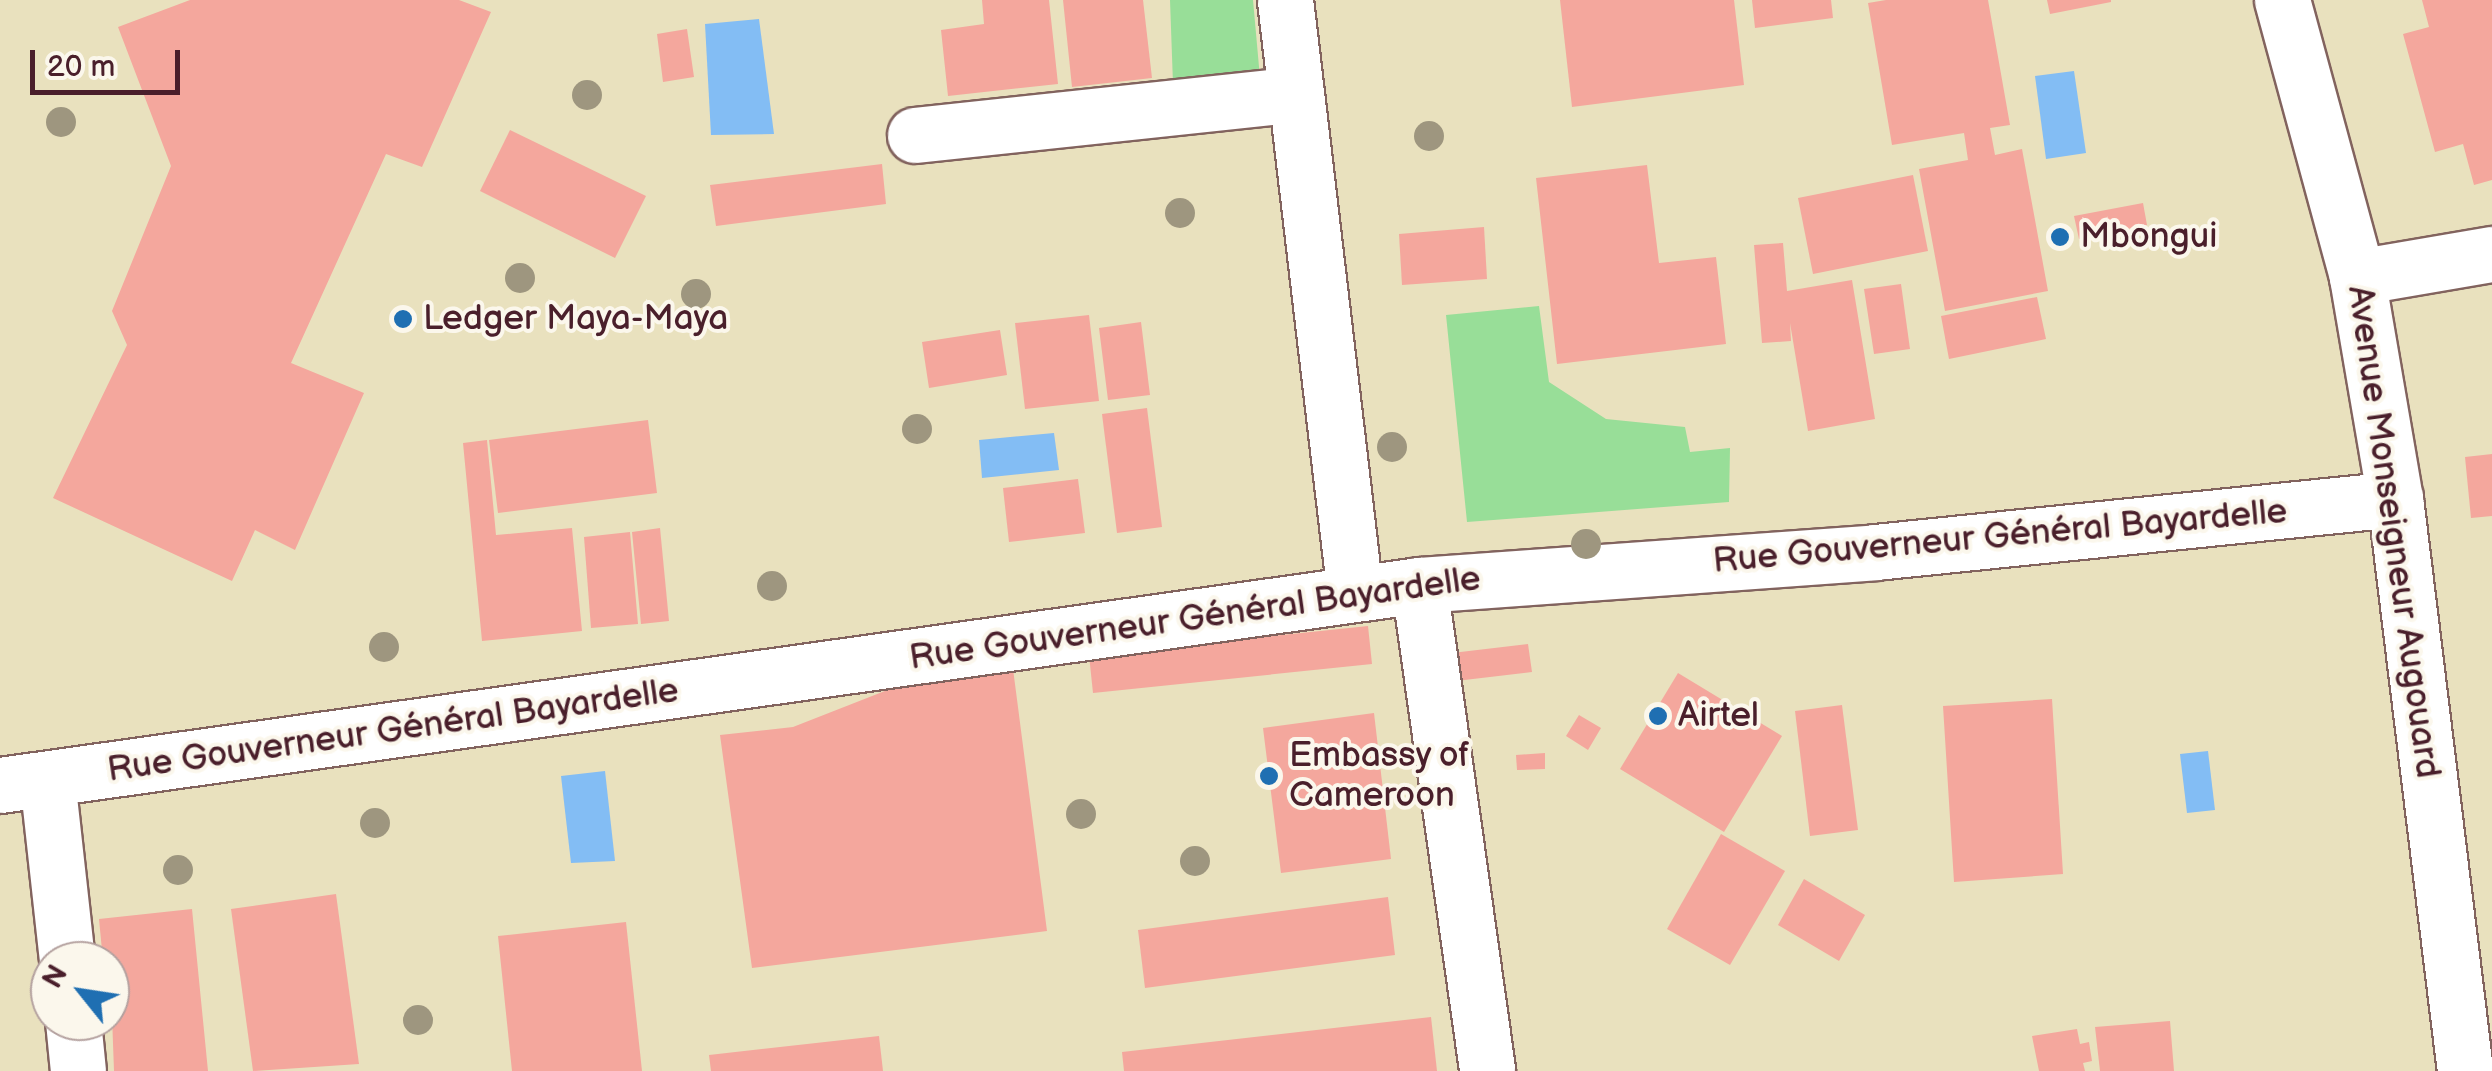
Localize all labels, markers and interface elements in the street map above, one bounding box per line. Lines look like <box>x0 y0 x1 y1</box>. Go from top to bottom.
scale bar <box>35 30 185 92</box>
text: 20 m <box>47 49 115 85</box>
place label: Mbongui <box>2080 216 2217 258</box>
marker: Mbongui <box>2049 226 2071 248</box>
street label: Avenue Monseigneur Augouard <box>2338 283 2448 781</box>
place label: Ledger Maya-Maya <box>423 298 728 340</box>
marker: Ledger Maya-Maya <box>392 308 414 330</box>
street label: Rue Gouverneur Général Bayardelle <box>1711 491 2289 583</box>
street label: Rue Gouverneur Général Bayardelle <box>907 558 1483 680</box>
street label: Rue Gouverneur Général Bayardelle <box>105 670 681 792</box>
place label: Airtel <box>1678 695 1759 737</box>
marker: Airtel <box>1647 705 1669 727</box>
place label: Embassy of Cameroon <box>1289 735 1472 817</box>
marker: Embassy of Cameroon <box>1258 765 1280 787</box>
north arrow <box>30 941 130 1041</box>
text: N <box>36 959 75 994</box>

